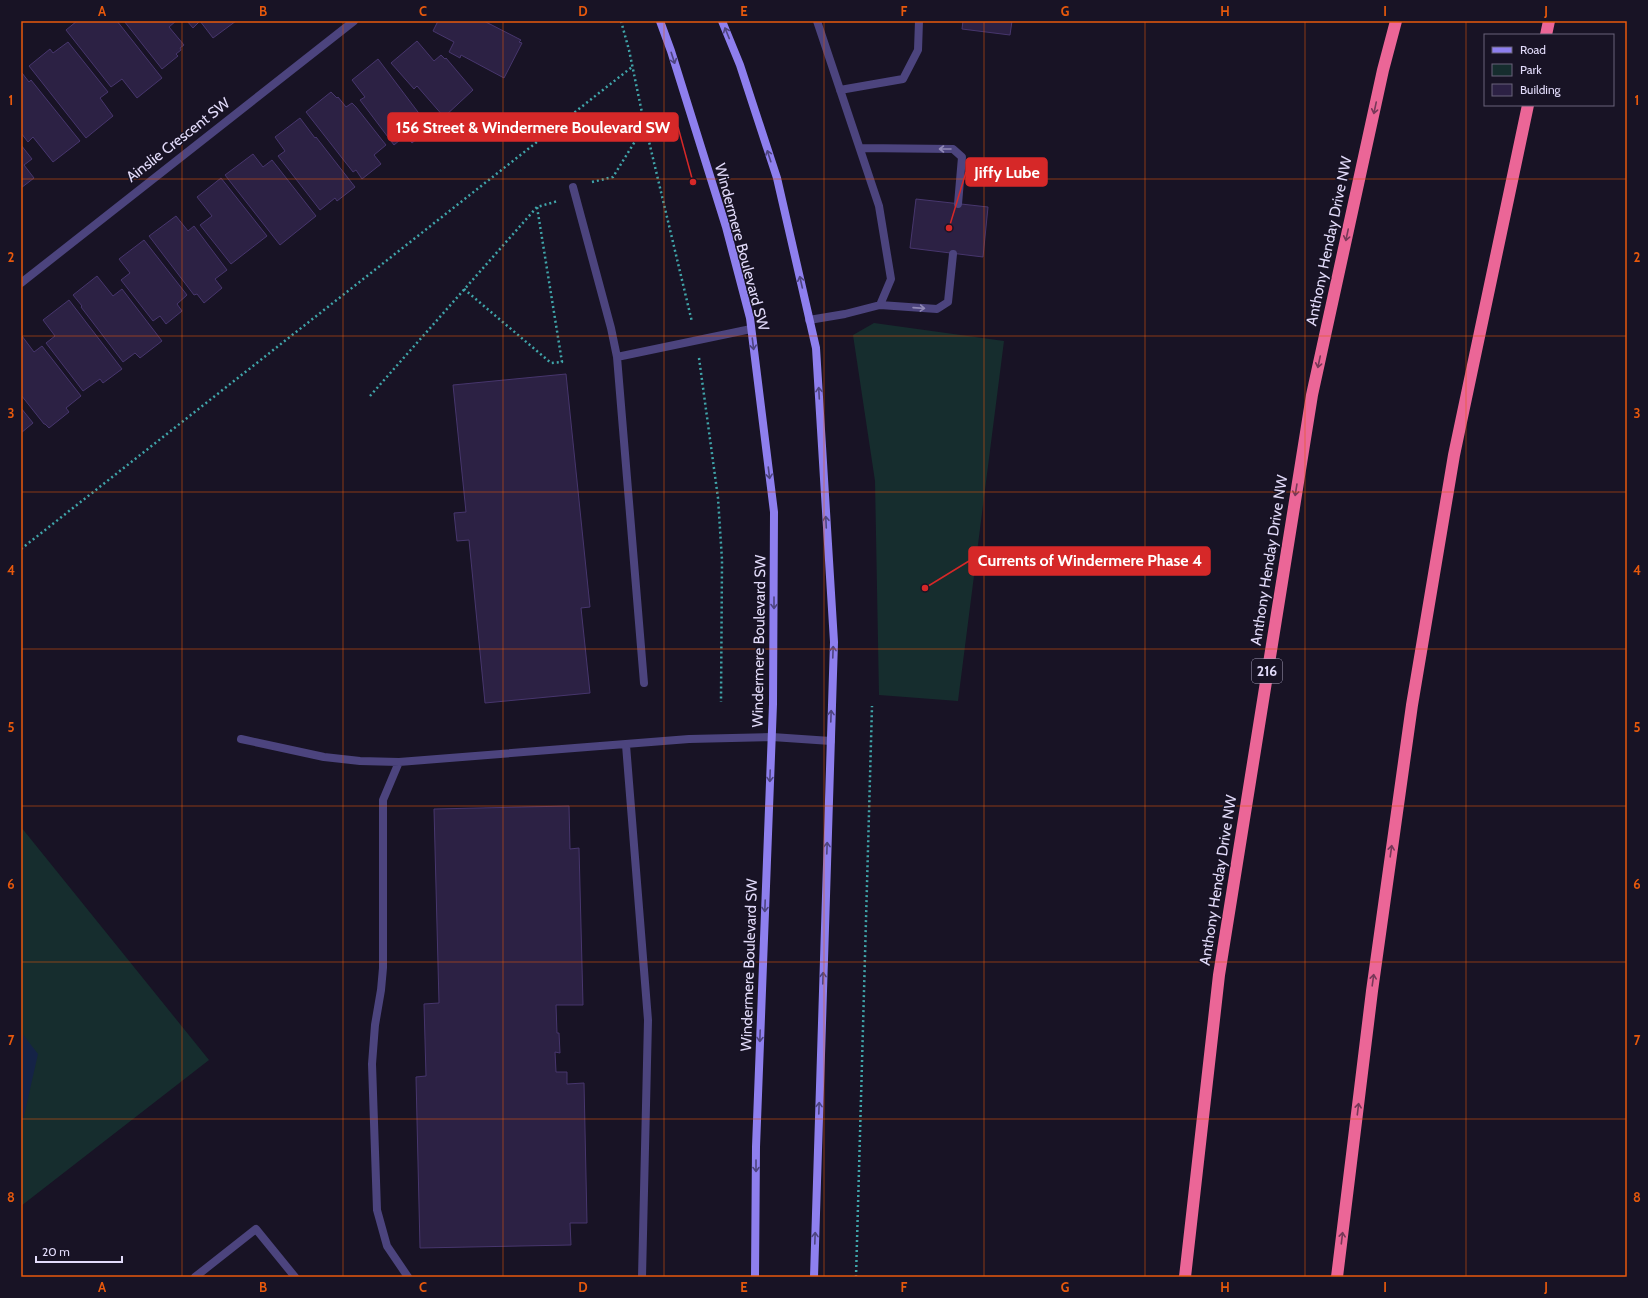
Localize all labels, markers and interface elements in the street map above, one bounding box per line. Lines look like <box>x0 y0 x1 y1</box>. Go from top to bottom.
text: A <box>98 3 107 19</box>
text: B <box>259 3 267 19</box>
text: C <box>419 3 427 19</box>
text: D <box>578 3 588 19</box>
text: E <box>740 3 748 19</box>
text: F <box>901 3 908 19</box>
text: G <box>1061 3 1070 19</box>
text: H <box>1220 3 1230 19</box>
text: I <box>1383 3 1387 19</box>
text: J <box>1543 3 1548 19</box>
one-way arrow <box>722 28 730 40</box>
legend <box>1484 34 1614 106</box>
text: Road <box>1520 42 1546 57</box>
one-way arrow <box>670 51 677 64</box>
text: Park <box>1520 62 1542 77</box>
text: Building <box>1520 82 1562 97</box>
text: 1 <box>9 92 13 108</box>
text: 1 <box>1635 92 1639 108</box>
street label: Ainslie Crescent SW <box>123 94 234 186</box>
one-way arrow <box>1371 101 1379 114</box>
callout: 156 Street & Windermere Boulevard SW <box>388 113 678 141</box>
text: 156 Street & Windermere Boulevard SW <box>396 118 671 137</box>
one-way arrow <box>939 145 952 153</box>
one-way arrow <box>765 150 773 162</box>
street label: Anthony Henday Drive NW <box>1302 154 1356 327</box>
callout: Jiffy Lube <box>966 158 1047 186</box>
street label: Windermere Boulevard SW <box>711 161 773 334</box>
text: Jiffy Lube <box>973 163 1040 182</box>
one-way arrow <box>1343 228 1351 241</box>
text: 2 <box>8 249 15 265</box>
text: 2 <box>1634 249 1641 265</box>
one-way arrow <box>796 276 804 289</box>
one-way arrow <box>912 304 925 311</box>
one-way arrow <box>749 337 757 350</box>
one-way arrow <box>1315 355 1323 368</box>
one-way arrow <box>815 387 822 400</box>
text: 3 <box>7 405 15 421</box>
text: 3 <box>1633 405 1641 421</box>
one-way arrow <box>766 466 773 479</box>
street label: Anthony Henday Drive NW <box>1247 473 1292 647</box>
one-way arrow <box>1292 483 1300 496</box>
one-way arrow <box>823 516 830 529</box>
callout: Currents of Windermere Phase 4 <box>969 547 1210 575</box>
text: Currents of Windermere Phase 4 <box>978 551 1202 570</box>
street label: Windermere Boulevard SW <box>748 554 770 727</box>
text: 4 <box>7 562 15 578</box>
text: 4 <box>1633 562 1641 578</box>
one-way arrow <box>770 596 778 609</box>
one-way arrow <box>829 646 837 659</box>
road number: 216 <box>1252 659 1282 683</box>
one-way arrow <box>827 710 835 723</box>
text: 5 <box>8 719 15 735</box>
text: 5 <box>1634 719 1641 735</box>
one-way arrow <box>767 769 774 782</box>
street label: Anthony Henday Drive NW <box>1196 793 1241 967</box>
one-way arrow <box>823 842 831 855</box>
one-way arrow <box>1387 845 1395 858</box>
text: 6 <box>7 876 15 892</box>
text: 6 <box>1633 876 1641 892</box>
street label: Windermere Boulevard SW <box>737 878 761 1052</box>
one-way arrow <box>761 899 769 912</box>
one-way arrow <box>820 972 827 985</box>
one-way arrow <box>1369 974 1377 987</box>
one-way arrow <box>756 1029 764 1042</box>
text: 7 <box>8 1032 15 1048</box>
text: 7 <box>1634 1032 1641 1048</box>
one-way arrow <box>816 1102 823 1115</box>
one-way arrow <box>1354 1103 1361 1116</box>
one-way arrow <box>752 1159 760 1172</box>
text: 8 <box>7 1189 15 1205</box>
text: 8 <box>1633 1189 1641 1205</box>
one-way arrow <box>812 1232 819 1245</box>
one-way arrow <box>1338 1232 1346 1245</box>
scale bar <box>36 1238 122 1264</box>
text: 20 m <box>42 1244 70 1259</box>
text: A <box>98 1279 107 1295</box>
text: B <box>259 1279 267 1295</box>
text: C <box>419 1279 427 1295</box>
text: D <box>578 1279 588 1295</box>
text: E <box>740 1279 748 1295</box>
text: F <box>901 1279 908 1295</box>
text: G <box>1061 1279 1070 1295</box>
text: H <box>1220 1279 1230 1295</box>
text: I <box>1383 1279 1387 1295</box>
text: J <box>1543 1279 1548 1295</box>

